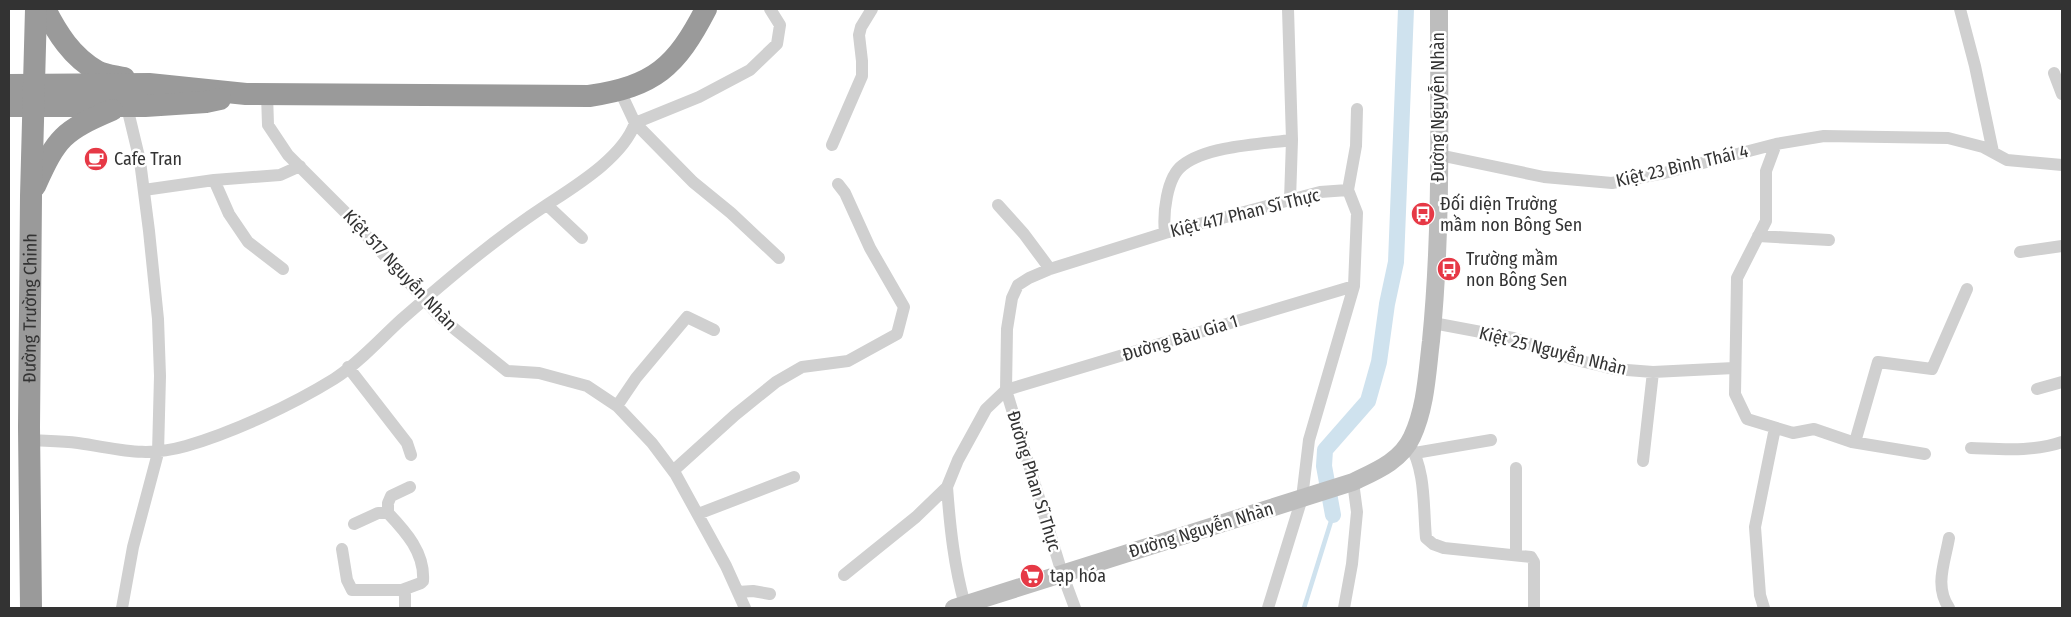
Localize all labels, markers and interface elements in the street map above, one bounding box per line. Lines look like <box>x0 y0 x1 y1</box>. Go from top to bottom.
street label: Đường Nguyễn Nhàn <box>1427 32 1449 182</box>
street label: Kiệt 23 Bình Thái 4 <box>1614 140 1751 192</box>
cafe icon: Cafe Tran <box>83 146 109 172</box>
place label: Cafe Tran <box>114 148 182 170</box>
street label: Kiệt 417 Phan Sĩ Thực <box>1168 184 1322 242</box>
place label: Đối diện Trường mầm non Bông Sen <box>1440 193 1582 236</box>
bus stop icon: Đối diện Trường mầm non Bông Sen <box>1410 201 1436 227</box>
street label: Kiệt 517 Nguyễn Nhàn <box>338 205 462 335</box>
street label: Đường Trường Chinh <box>18 233 42 383</box>
place label: Trường mầm non Bông Sen <box>1466 248 1567 291</box>
bus stop icon: Trường mầm non Bông Sen <box>1436 256 1462 282</box>
street label: Đường Bàu Gia 1 <box>1120 310 1240 366</box>
street label: Kiệt 25 Nguyễn Nhàn <box>1477 322 1629 380</box>
street label: Đường Phan Sĩ Thực <box>1002 408 1066 554</box>
street label: Đường Nguyễn Nhàn <box>1126 498 1276 562</box>
supermarket icon: tạp hóa <box>1019 563 1045 589</box>
place label: tạp hóa <box>1050 565 1106 587</box>

